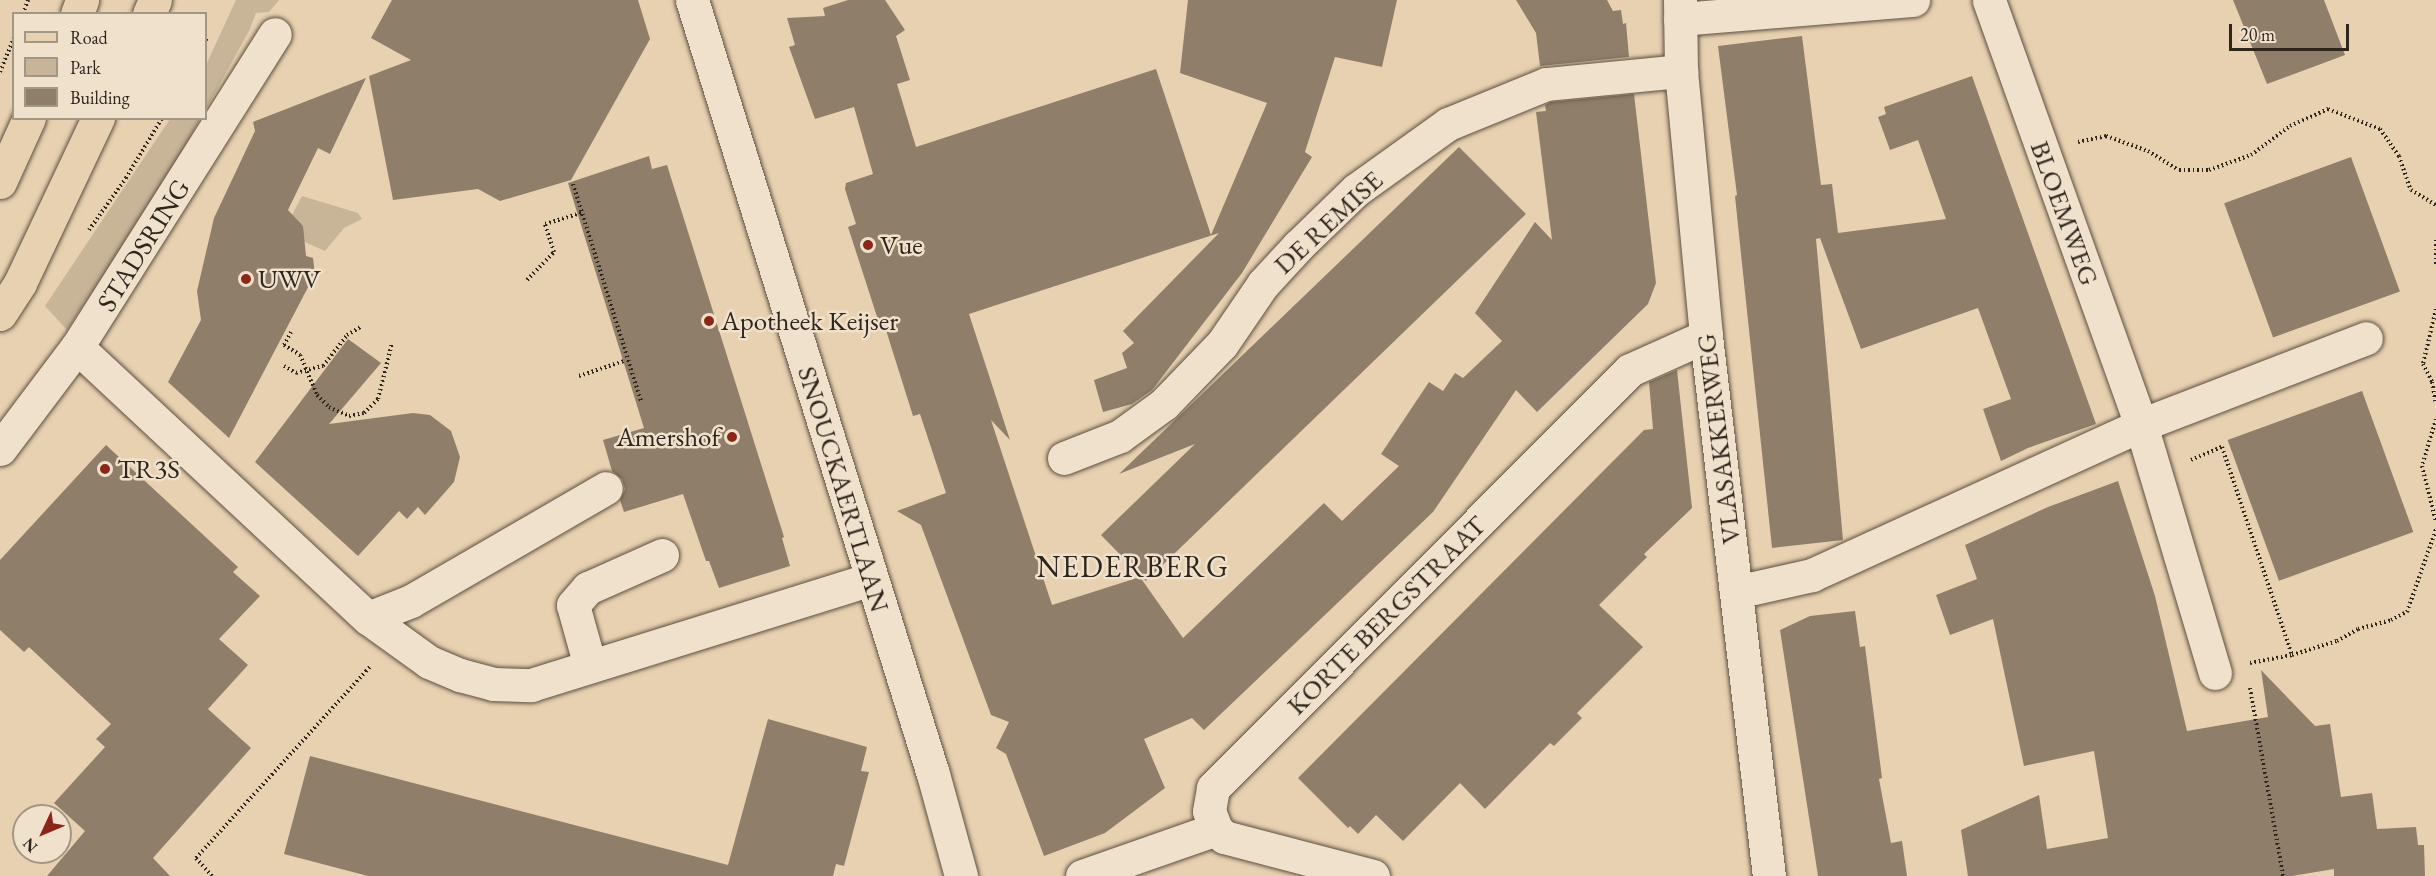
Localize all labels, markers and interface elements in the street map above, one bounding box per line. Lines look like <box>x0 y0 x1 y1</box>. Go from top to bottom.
legend <box>12 12 207 120</box>
scale bar <box>2232 12 2352 50</box>
text: 20 m <box>2240 23 2275 46</box>
text: Road <box>70 26 108 49</box>
text: Park <box>70 56 101 79</box>
text: Building <box>70 86 130 109</box>
street label: BLOEMWEG <box>2024 136 2106 290</box>
street label: DE REMISE <box>1267 164 1389 280</box>
street label: STADSRING <box>90 173 196 317</box>
place label: Vue <box>880 229 923 261</box>
marker: Vue <box>861 238 875 252</box>
place label: UWV <box>258 263 321 295</box>
marker: UWV <box>239 272 253 286</box>
place label: Apotheek Keijser <box>721 305 898 337</box>
marker: Apotheek Keijser <box>702 314 716 328</box>
street label: VLASAKKERWEG <box>1689 332 1747 546</box>
street label: SNOUCKAERTLAAN <box>791 362 897 616</box>
place label: Amershof <box>616 421 720 453</box>
marker: Amershof <box>725 430 739 444</box>
place label: TR3S <box>117 453 180 485</box>
marker: TR3S <box>98 462 112 476</box>
street label: KORTE BERGSTRAAT <box>1280 509 1492 721</box>
district label: NEDERBERG <box>1037 549 1229 585</box>
north arrow <box>12 804 72 864</box>
text: N <box>18 834 42 857</box>

